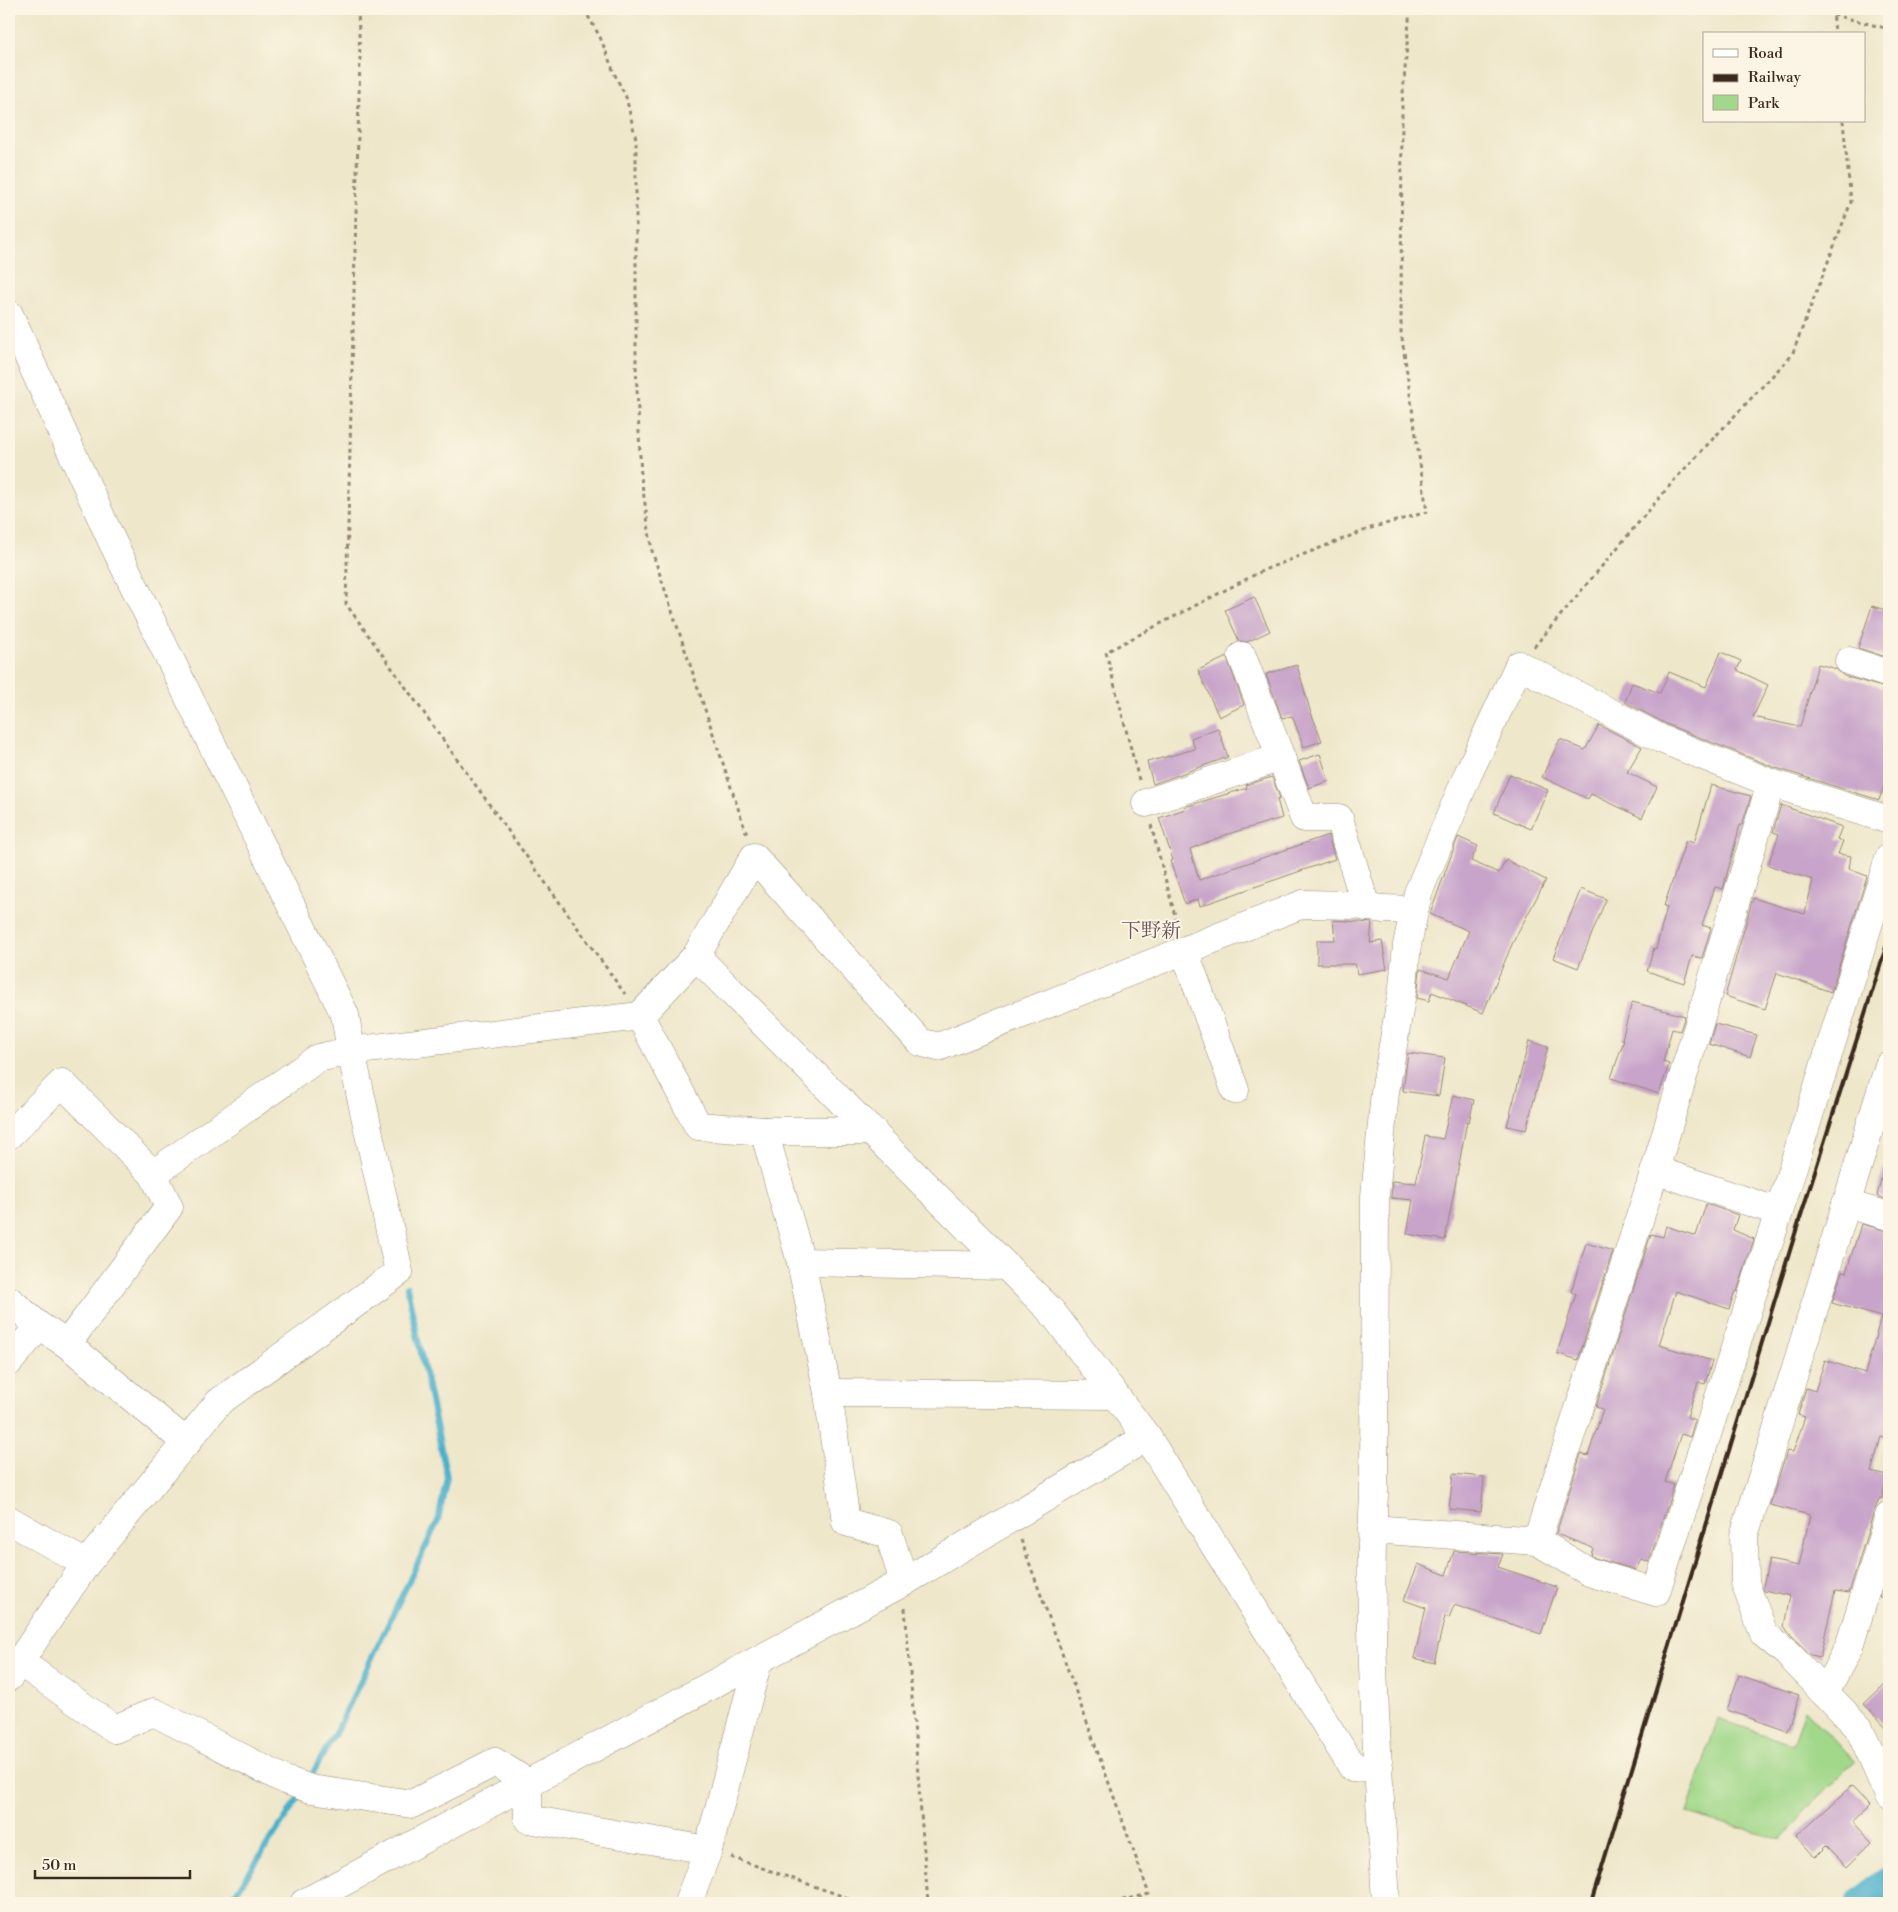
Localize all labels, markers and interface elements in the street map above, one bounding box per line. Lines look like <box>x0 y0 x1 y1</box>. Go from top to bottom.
legend <box>1703 32 1866 122</box>
text: Road <box>1748 44 1783 63</box>
text: Railway <box>1748 68 1802 87</box>
text: Park <box>1748 94 1780 113</box>
district label: 下野新 <box>1121 919 1181 944</box>
scale bar <box>35 1847 190 1879</box>
text: 50 m <box>42 1856 76 1875</box>

